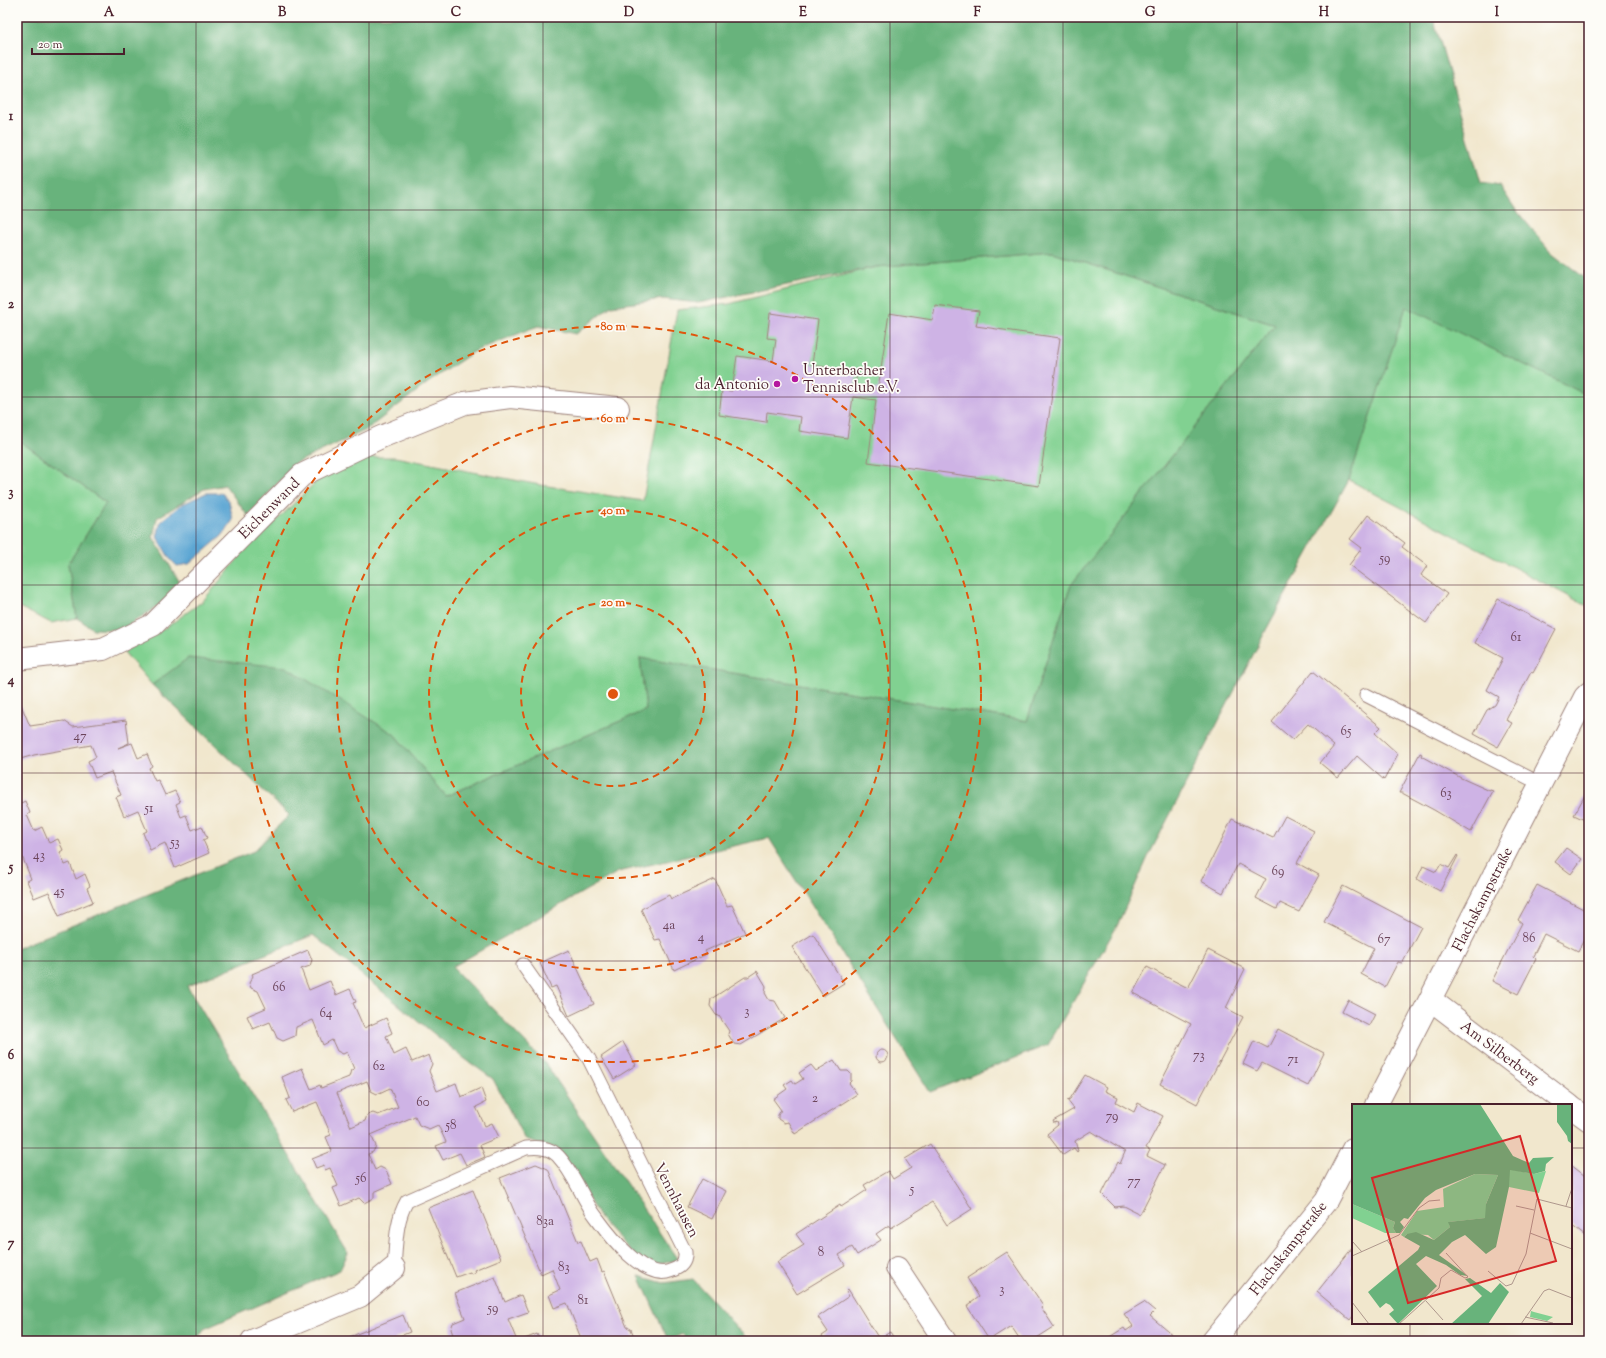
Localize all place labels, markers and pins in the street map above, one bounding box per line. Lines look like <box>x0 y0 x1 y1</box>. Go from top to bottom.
place label: Unterbacher Tennisclub e.V. <box>803 361 900 399</box>
marker: Unterbacher Tennisclub e.V. <box>790 374 800 384</box>
place label: da Antonio <box>695 375 769 396</box>
marker: da Antonio <box>772 379 782 389</box>
centre of rings <box>606 687 620 701</box>

